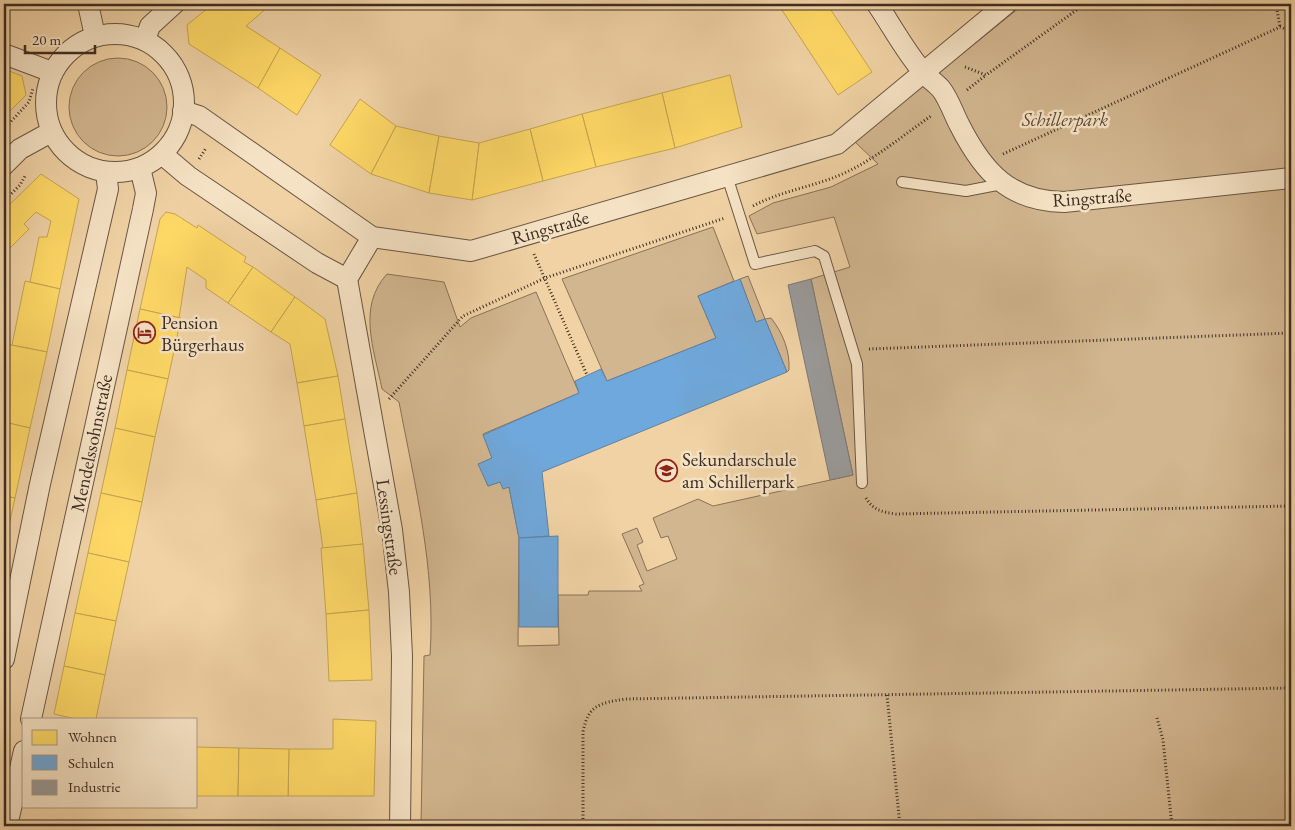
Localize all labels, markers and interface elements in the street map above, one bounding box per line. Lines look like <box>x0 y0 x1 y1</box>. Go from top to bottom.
scale bar <box>25 22 95 54</box>
text: 20 m <box>32 30 61 49</box>
park label: Schillerpark <box>1021 107 1108 132</box>
street label: Ringstraße <box>1052 182 1133 213</box>
street label: Ringstraße <box>508 205 592 250</box>
place label: Pension Bürgerhaus <box>161 310 244 357</box>
hotel icon: Pension Bürgerhaus <box>133 321 157 345</box>
street label: Mendelssohnstraße <box>65 372 118 514</box>
place label: Sekundarschule am Schillerpark <box>682 447 796 494</box>
school or university icon: Sekundarschule am Schillerpark <box>654 458 678 482</box>
street label: Lessingstraße <box>370 477 409 577</box>
legend <box>22 718 198 808</box>
text: Wohnen <box>68 727 117 746</box>
text: Schulen <box>68 753 114 772</box>
text: Industrie <box>68 777 121 796</box>

